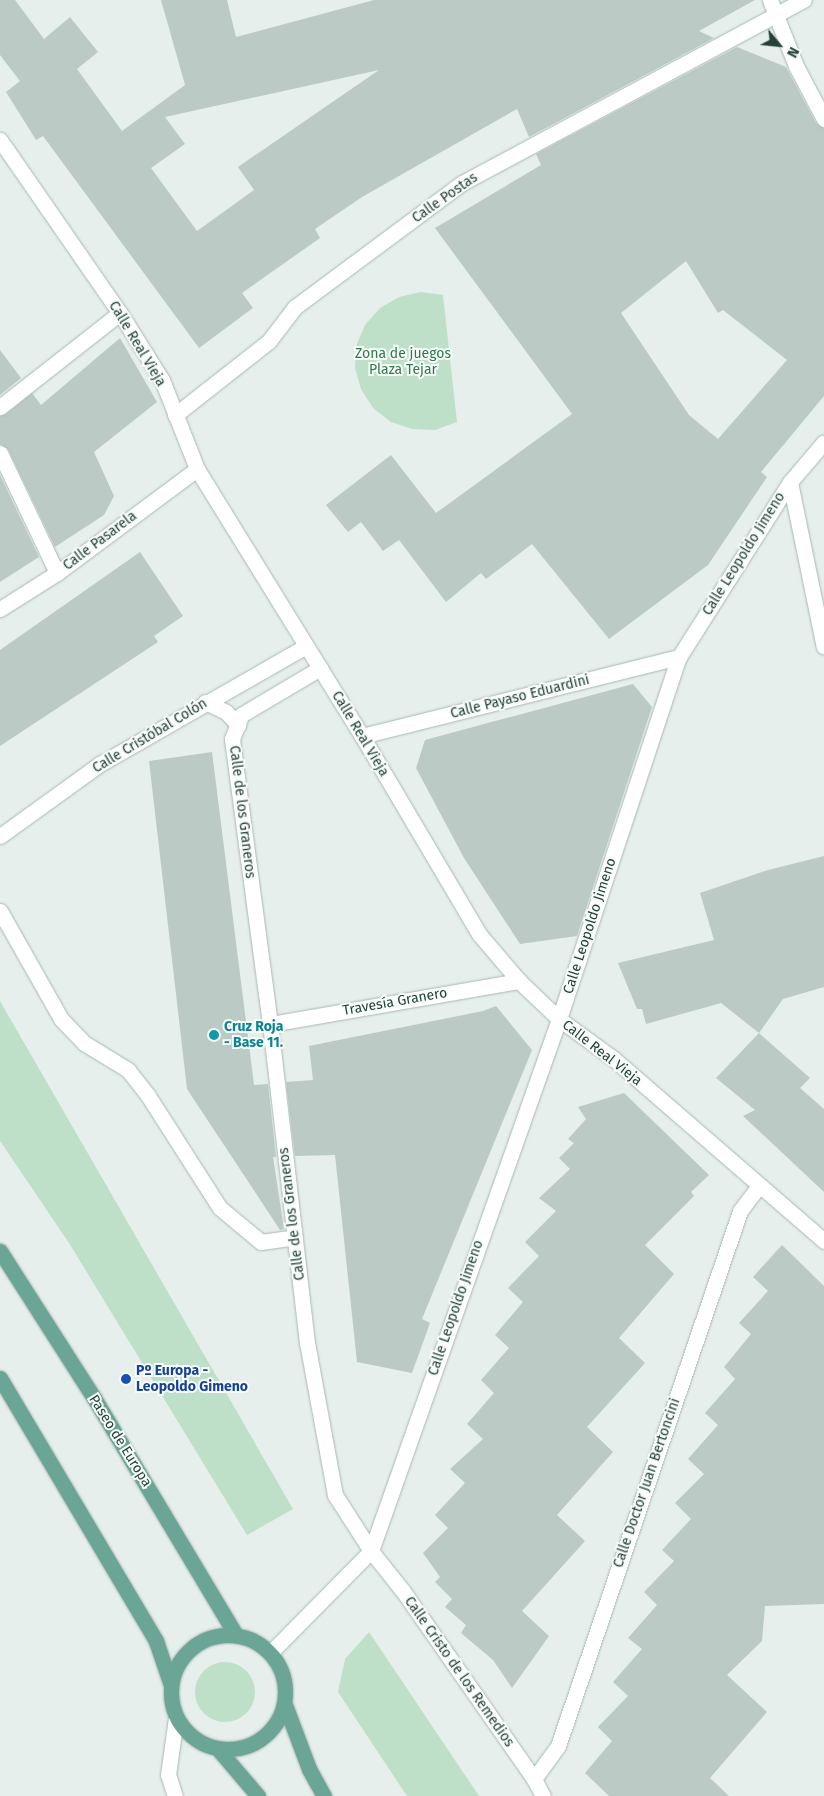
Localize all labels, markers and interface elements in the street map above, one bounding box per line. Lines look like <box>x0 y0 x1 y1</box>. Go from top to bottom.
north arrow <box>754 20 804 70</box>
text: N <box>783 44 802 60</box>
street label: Calle Postas <box>409 169 481 227</box>
street label: Calle Real Vieja <box>105 298 169 390</box>
park label: Zona de juegos Plaza Tejar <box>355 346 451 378</box>
street label: Calle Leopoldo Jimeno <box>699 489 789 619</box>
street label: Calle Pasarela <box>60 508 140 574</box>
street label: Calle Payaso Eduardini <box>449 672 591 722</box>
street label: Calle Real Vieja <box>328 688 392 780</box>
street label: Calle Cristóbal Colón <box>90 695 210 777</box>
street label: Calle de los Graneros <box>226 745 258 879</box>
street label: Calle Leopoldo Jimeno <box>560 856 620 996</box>
street label: Travesía Granero <box>341 985 449 1019</box>
street label: Calle Real Vieja <box>559 1017 645 1089</box>
place label: Cruz Roja - Base 11. <box>224 1019 283 1052</box>
marker: Cruz Roja - Base 11. <box>208 1029 220 1041</box>
street label: Calle de los Graneros <box>276 1147 308 1281</box>
street label: Calle Leopoldo Jimeno <box>425 1238 487 1378</box>
place label: Pº Europa - Leopoldo Gimeno <box>136 1363 248 1395</box>
marker: Pº Europa - Leopoldo Gimeno <box>120 1373 132 1385</box>
street label: Paseo de Europa <box>85 1392 155 1490</box>
street label: Calle Doctor Juan Bertoncini <box>610 1396 684 1570</box>
street label: Calle Cristo de los Remedios <box>401 1594 517 1750</box>

